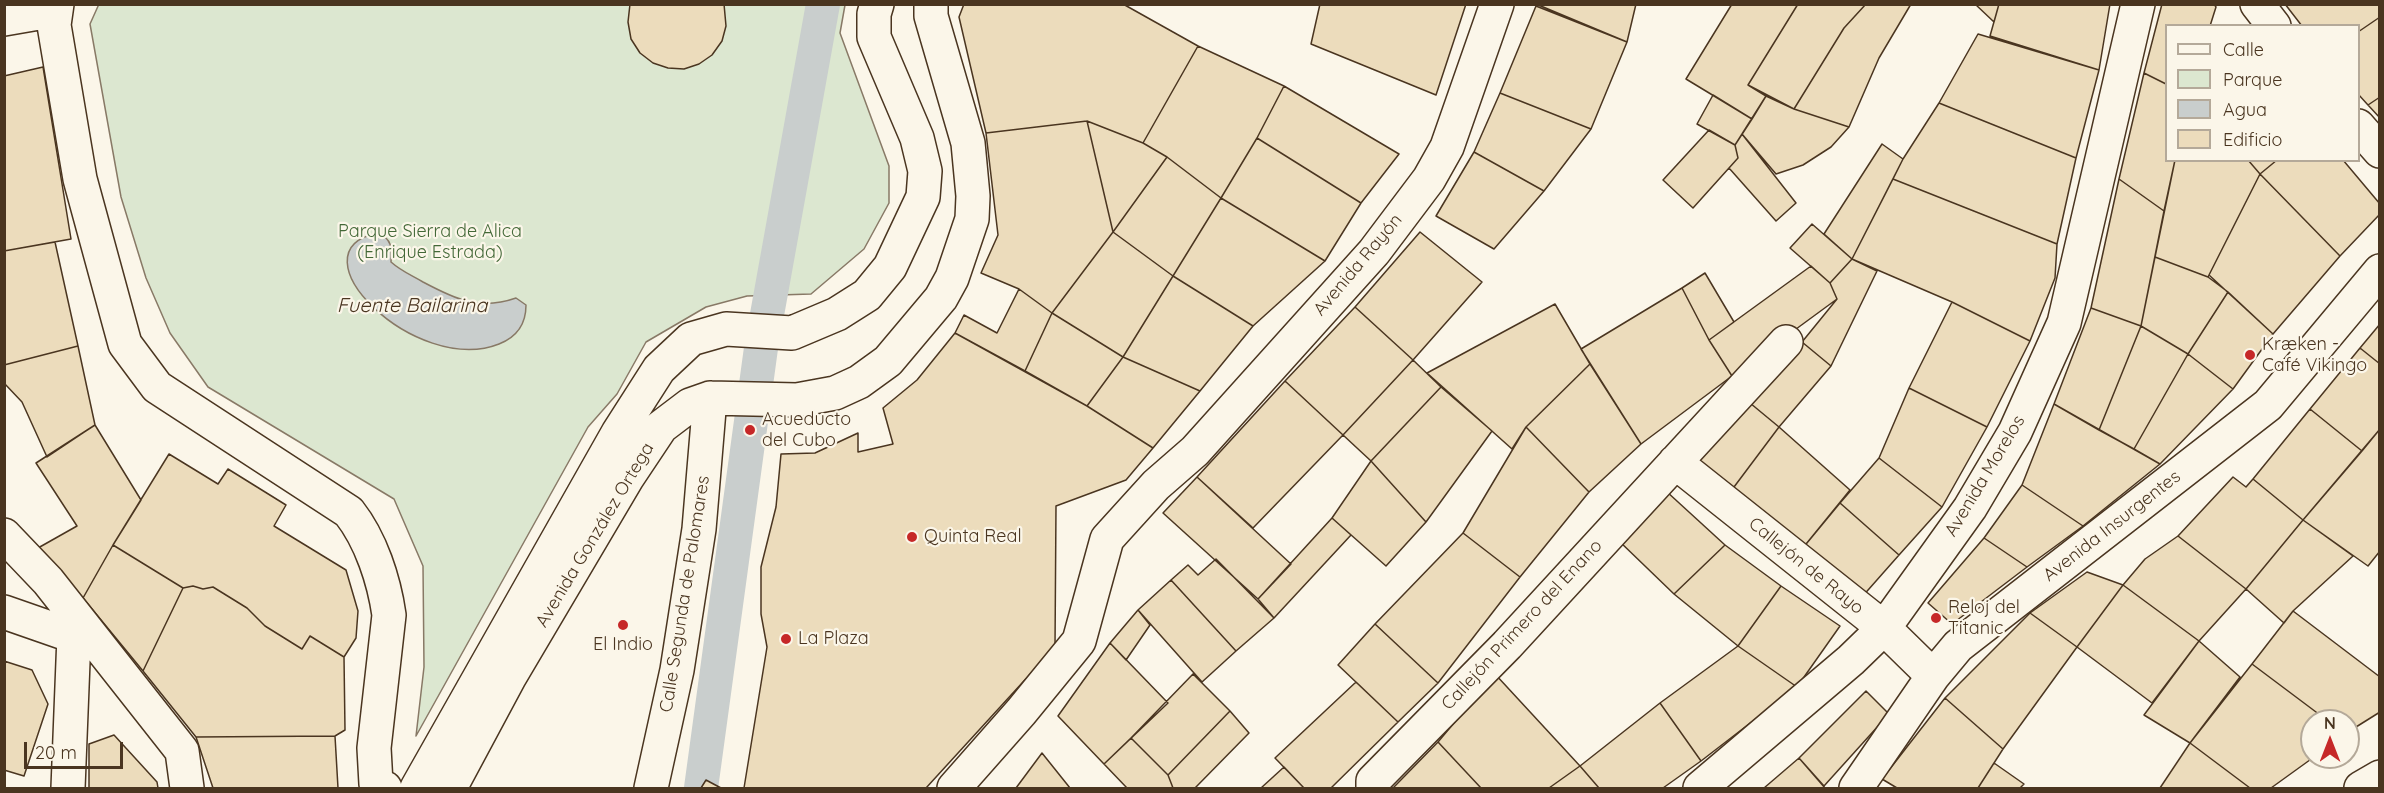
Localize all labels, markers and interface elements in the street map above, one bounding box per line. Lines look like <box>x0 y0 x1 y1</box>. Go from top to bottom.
legend <box>2165 24 2360 162</box>
text: Calle <box>2223 38 2264 61</box>
text: Parque <box>2223 68 2282 91</box>
text: Agua <box>2223 98 2267 121</box>
text: Edificio <box>2223 128 2282 151</box>
street label: Avenida Rayón <box>1309 210 1407 320</box>
park label: Parque Sierra de Alica (Enrique Estrada) <box>338 221 522 264</box>
water label: Fuente Bailarina <box>337 294 487 318</box>
place label: Kræken - Café Vikingo <box>2262 334 2367 376</box>
marker: Kræken - Café Vikingo <box>2243 348 2257 362</box>
place label: Acueducto del Cubo <box>762 409 851 452</box>
street label: Avenida Morelos <box>1940 412 2030 540</box>
marker: Acueducto del Cubo <box>743 423 757 437</box>
street label: Avenida González Ortega <box>531 439 659 631</box>
street label: Avenida Insurgentes <box>2039 466 2185 586</box>
street label: Calle Segunda de Palomares <box>656 474 714 714</box>
street label: Callejón de Rayo <box>1744 513 1868 619</box>
place label: Quinta Real <box>924 526 1022 548</box>
marker: Quinta Real <box>905 530 919 544</box>
street label: Callejón Primero del Enano <box>1437 535 1607 715</box>
place label: Reloj del Titanic <box>1948 597 2020 640</box>
marker: Reloj del Titanic <box>1929 611 1943 625</box>
marker: El Indio <box>616 618 630 632</box>
place label: La Plaza <box>798 628 869 650</box>
marker: La Plaza <box>779 632 793 646</box>
place label: El Indio <box>593 634 653 656</box>
north arrow <box>2300 709 2360 769</box>
text: N <box>2324 713 2336 733</box>
scale bar <box>27 730 126 768</box>
text: 20 m <box>35 741 77 764</box>

